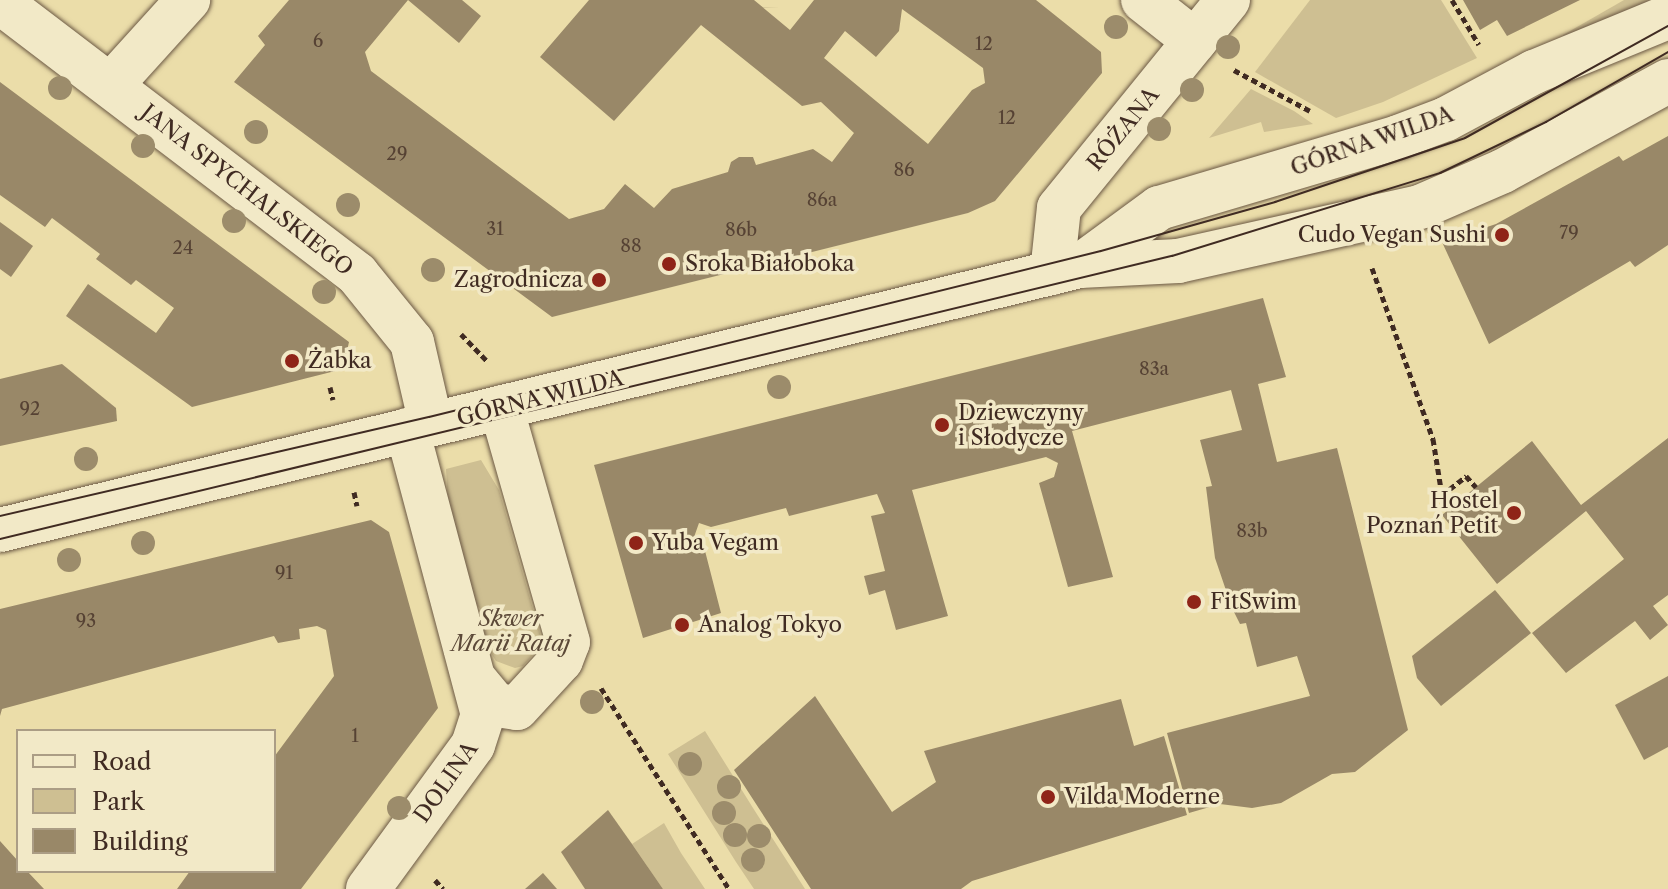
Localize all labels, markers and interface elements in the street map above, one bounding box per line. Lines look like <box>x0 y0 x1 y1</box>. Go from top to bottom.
house number: 6 <box>313 30 323 52</box>
house number: 12 <box>975 33 993 55</box>
street label: RÓŻANA <box>1081 82 1165 176</box>
street label: JANA SPYCHALSKIEGO <box>135 99 359 281</box>
street label: GÓRNA WILDA <box>1286 100 1458 182</box>
house number: 12 <box>998 107 1016 129</box>
house number: 29 <box>387 143 407 165</box>
house number: 86 <box>893 159 915 181</box>
house number: 86a <box>807 189 837 211</box>
house number: 31 <box>486 218 504 240</box>
house number: 86b <box>725 219 757 241</box>
place label: Cudo Vegan Sushi <box>1297 222 1486 248</box>
house number: 79 <box>1559 222 1579 244</box>
marker: Cudo Vegan Sushi <box>1493 226 1511 244</box>
house number: 88 <box>620 235 642 257</box>
house number: 24 <box>173 237 193 259</box>
place label: Sroka Białoboka <box>685 251 855 277</box>
marker: Sroka Białoboka <box>660 255 678 273</box>
place label: Zagrodnicza <box>454 267 583 293</box>
marker: Zagrodnicza <box>590 271 608 289</box>
place label: Żabka <box>308 348 372 374</box>
marker: Żabka <box>283 352 301 370</box>
house number: 83a <box>1139 358 1169 380</box>
street label: GÓRNA WILDA <box>453 364 627 432</box>
house number: 92 <box>20 398 40 420</box>
place label: Dziewczyny i Słodycze <box>958 399 1084 450</box>
marker: Dziewczyny i Słodycze <box>933 416 951 434</box>
place label: Hostel Poznań Petit <box>1366 487 1498 538</box>
marker: Hostel Poznań Petit <box>1505 504 1523 522</box>
house number: 83b <box>1236 520 1268 542</box>
place label: Yuba Vegam <box>652 530 780 556</box>
marker: Yuba Vegam <box>627 534 645 552</box>
house number: 91 <box>275 562 293 584</box>
place label: FitSwim <box>1210 589 1297 615</box>
marker: FitSwim <box>1185 593 1203 611</box>
park label: Skwer Marii Rataj <box>451 605 571 656</box>
house number: 93 <box>76 610 96 632</box>
place label: Analog Tokyo <box>698 612 843 638</box>
marker: Analog Tokyo <box>673 616 691 634</box>
house number: 1 <box>351 725 359 747</box>
legend <box>16 729 276 873</box>
street label: DOLINA <box>409 736 483 828</box>
text: Road <box>92 747 151 776</box>
place label: Vilda Moderne <box>1064 784 1220 810</box>
text: Park <box>92 787 144 816</box>
marker: Vilda Moderne <box>1039 788 1057 806</box>
text: Building <box>92 827 188 856</box>

